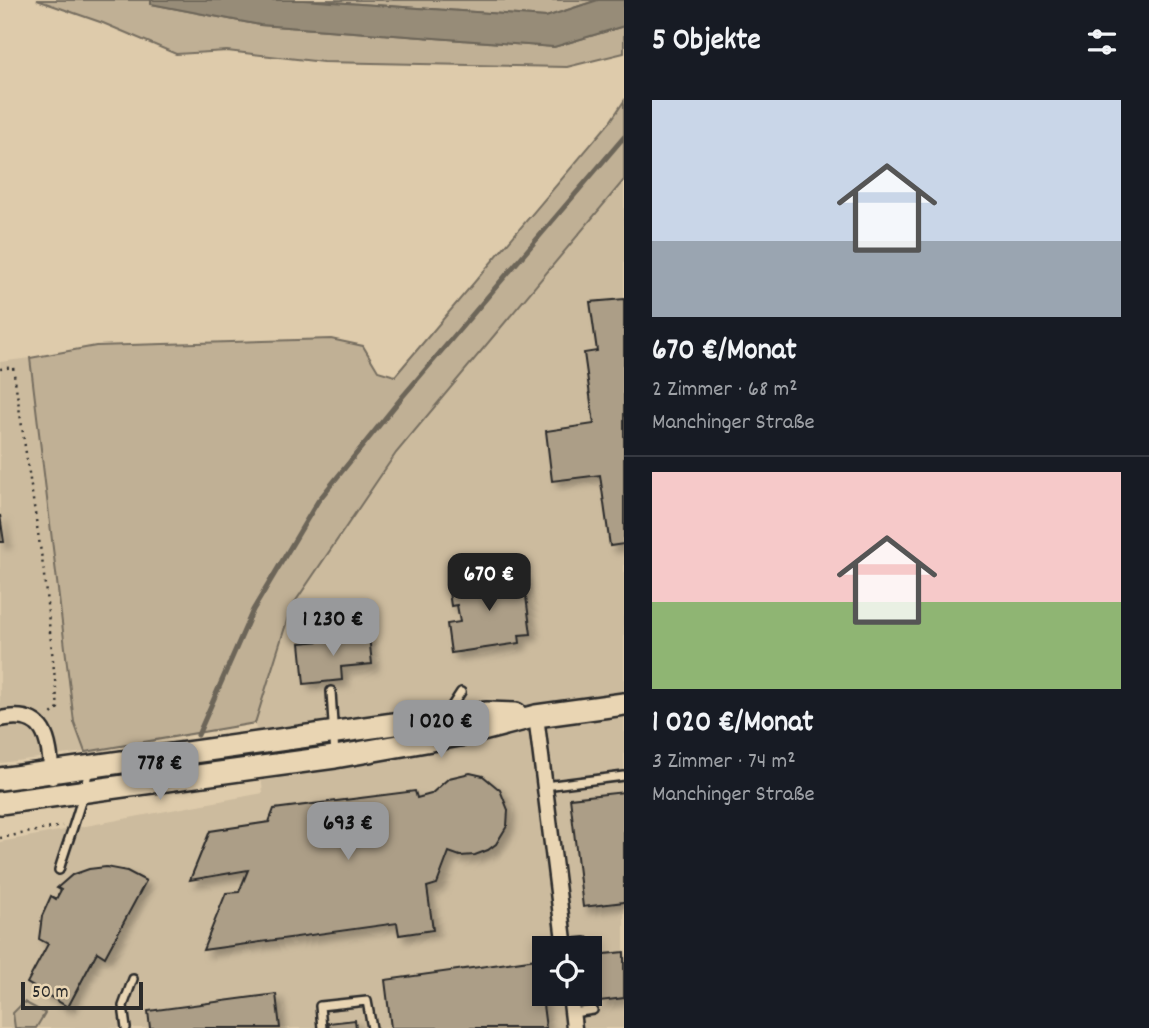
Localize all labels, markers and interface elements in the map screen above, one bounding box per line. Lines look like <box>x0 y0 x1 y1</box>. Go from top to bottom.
text: 5 Objekte <box>652 21 761 64</box>
icon: filters <box>1083 23 1121 61</box>
icon: home <box>824 145 950 271</box>
text: 670 €/Monat <box>652 331 797 374</box>
text: 2 Zimmer · 68 m² <box>652 374 798 407</box>
text: Manchinger Straße <box>652 407 815 440</box>
icon: home <box>824 517 950 643</box>
pin: 670 € <box>440 554 538 613</box>
text: 670 € <box>464 559 514 592</box>
pin: 1 230 € <box>268 598 398 658</box>
text: 1 230 € <box>302 604 364 637</box>
pin: 1 020 € <box>376 700 506 760</box>
text: 1 020 €/Monat <box>652 703 813 746</box>
text: 1 020 € <box>409 706 473 739</box>
pin: 778 € <box>111 742 209 802</box>
text: 3 Zimmer · 74 m² <box>652 746 796 779</box>
text: 778 € <box>138 748 182 781</box>
text: Manchinger Straße <box>652 779 815 812</box>
pin: 693 € <box>299 802 397 862</box>
text: 693 € <box>323 808 373 841</box>
map controls <box>532 936 602 1006</box>
button: locate <box>532 936 602 1006</box>
scale bar <box>21 979 144 1011</box>
text: 50 m <box>32 980 69 1007</box>

